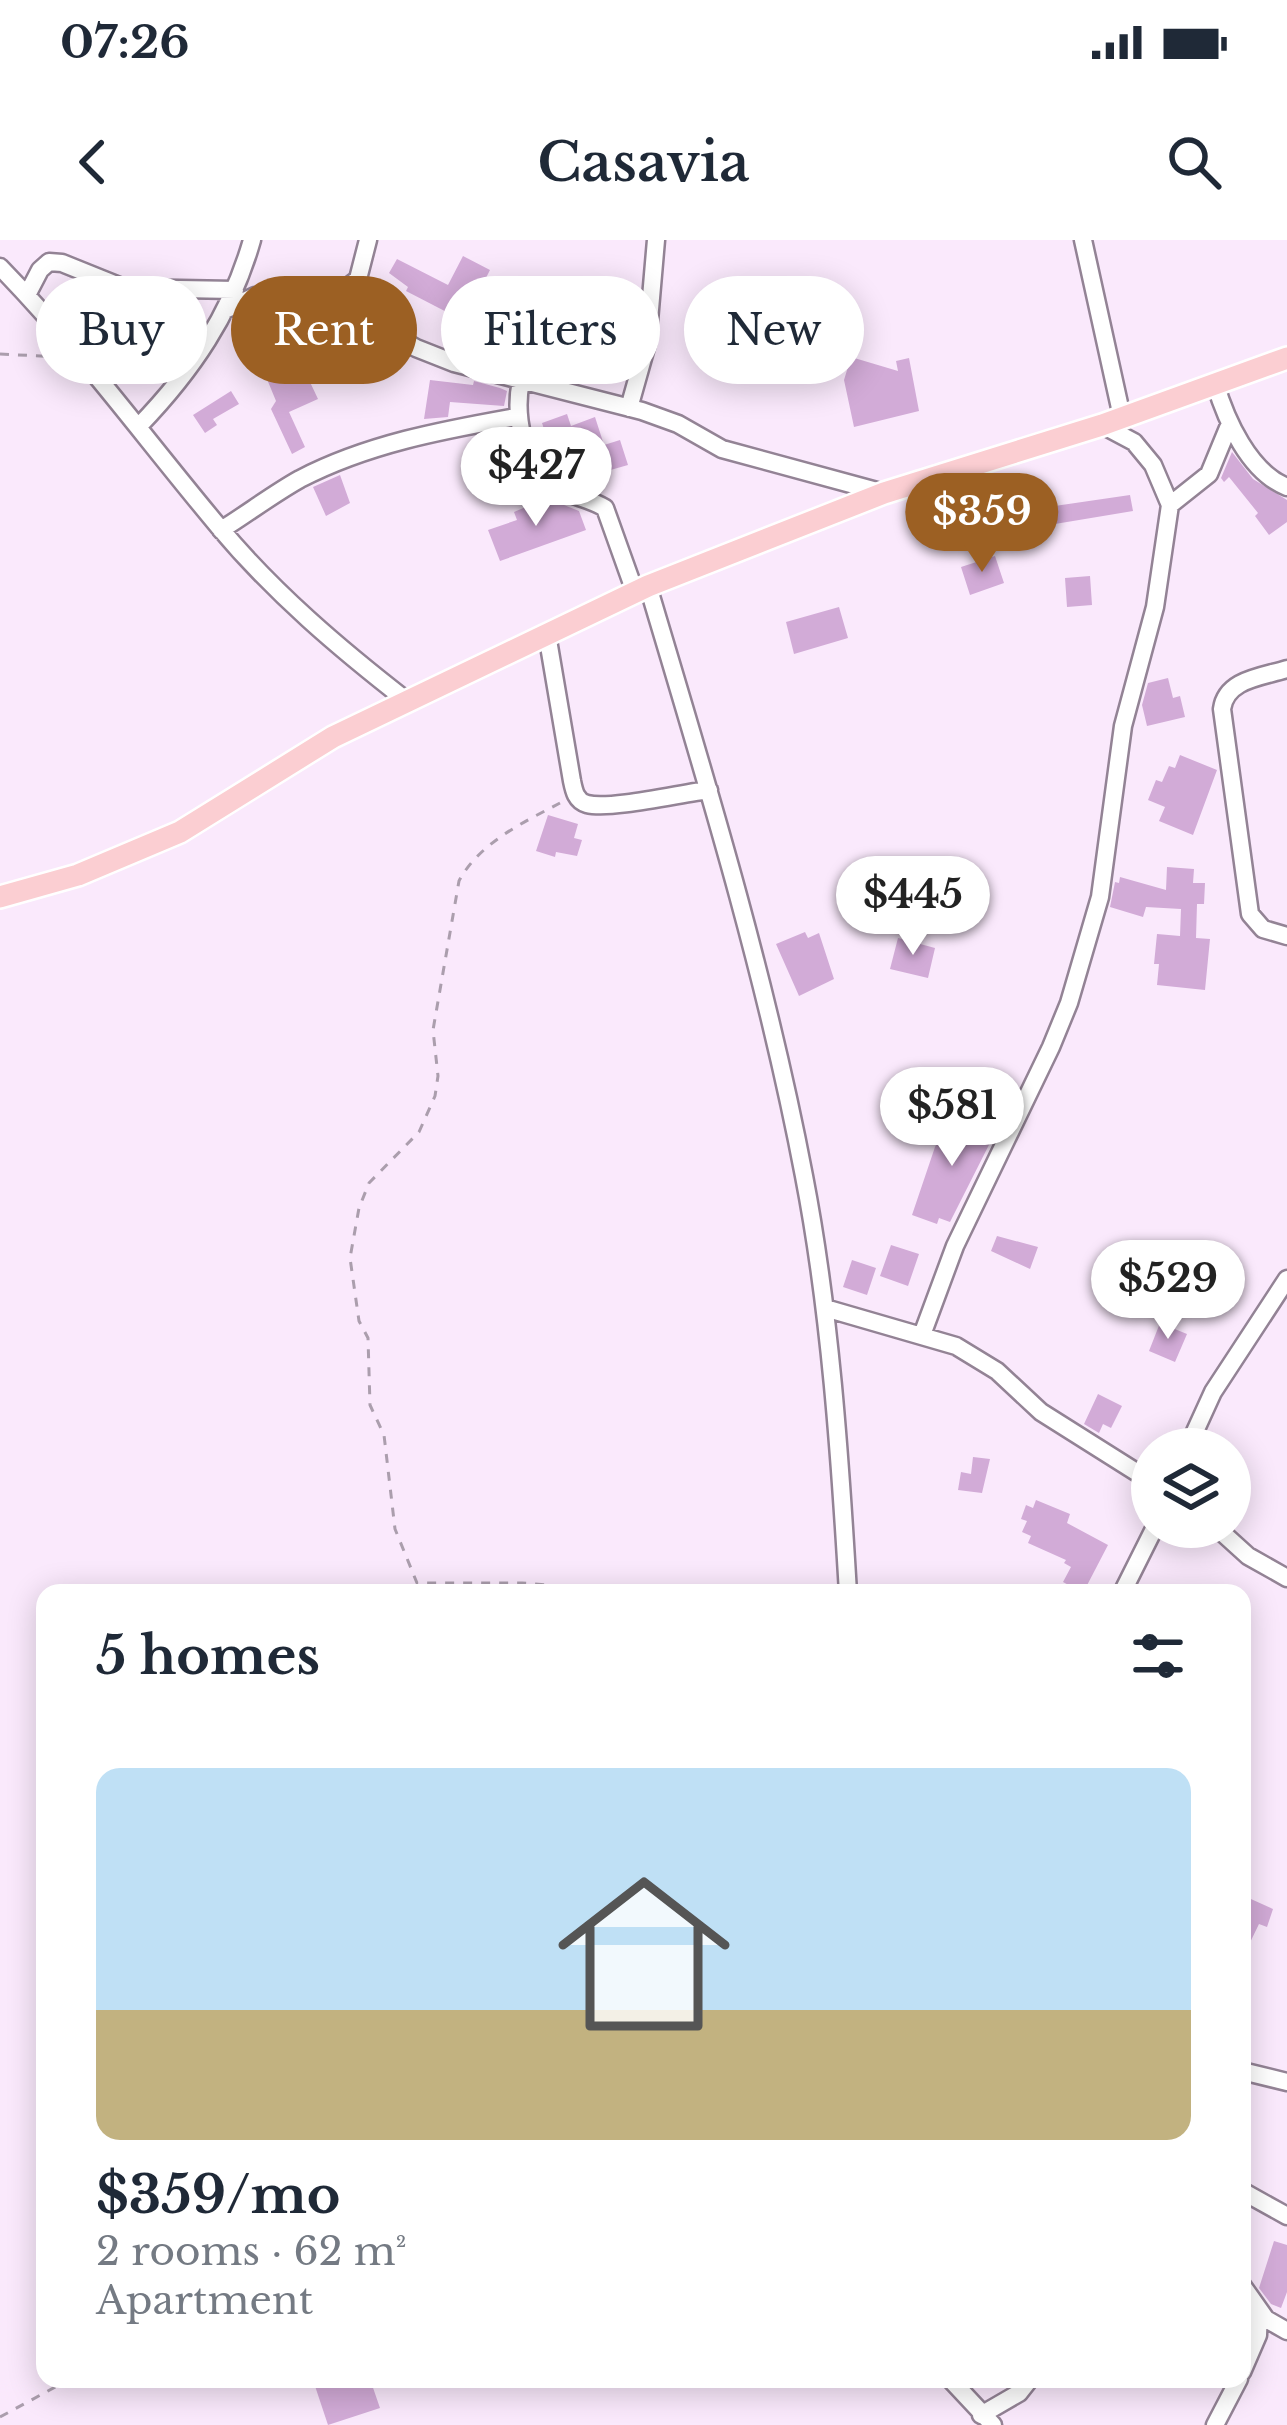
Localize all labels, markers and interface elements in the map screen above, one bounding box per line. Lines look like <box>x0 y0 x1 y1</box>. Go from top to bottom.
text: 07:26 <box>60 14 190 70</box>
icon: back <box>60 129 126 195</box>
text: Casavia <box>537 129 750 196</box>
icon: search <box>1161 129 1227 195</box>
chip: Buy <box>36 276 207 384</box>
chip: Rent <box>231 276 417 384</box>
chip: Filters <box>441 276 660 384</box>
chip: New <box>684 276 864 384</box>
pin: $427 <box>465 427 607 529</box>
text: $427 <box>488 441 584 490</box>
pin: $359 <box>911 473 1053 575</box>
text: $359 <box>932 487 1032 536</box>
pin: $445 <box>842 856 984 958</box>
text: $445 <box>863 870 963 919</box>
pin: $581 <box>881 1067 1023 1169</box>
text: $581 <box>907 1081 997 1130</box>
pin: $529 <box>1097 1240 1239 1342</box>
text: $529 <box>1118 1254 1218 1303</box>
map controls <box>1131 1428 1251 1548</box>
button: layers <box>1131 1428 1251 1548</box>
icon: filters <box>1125 1623 1191 1689</box>
text: 5 homes <box>96 1625 320 1688</box>
icon: home <box>536 1846 752 2062</box>
text: $359/mo <box>96 2164 340 2227</box>
text: 2 rooms · 62 m² <box>96 2227 407 2276</box>
text: Apartment <box>96 2276 313 2325</box>

